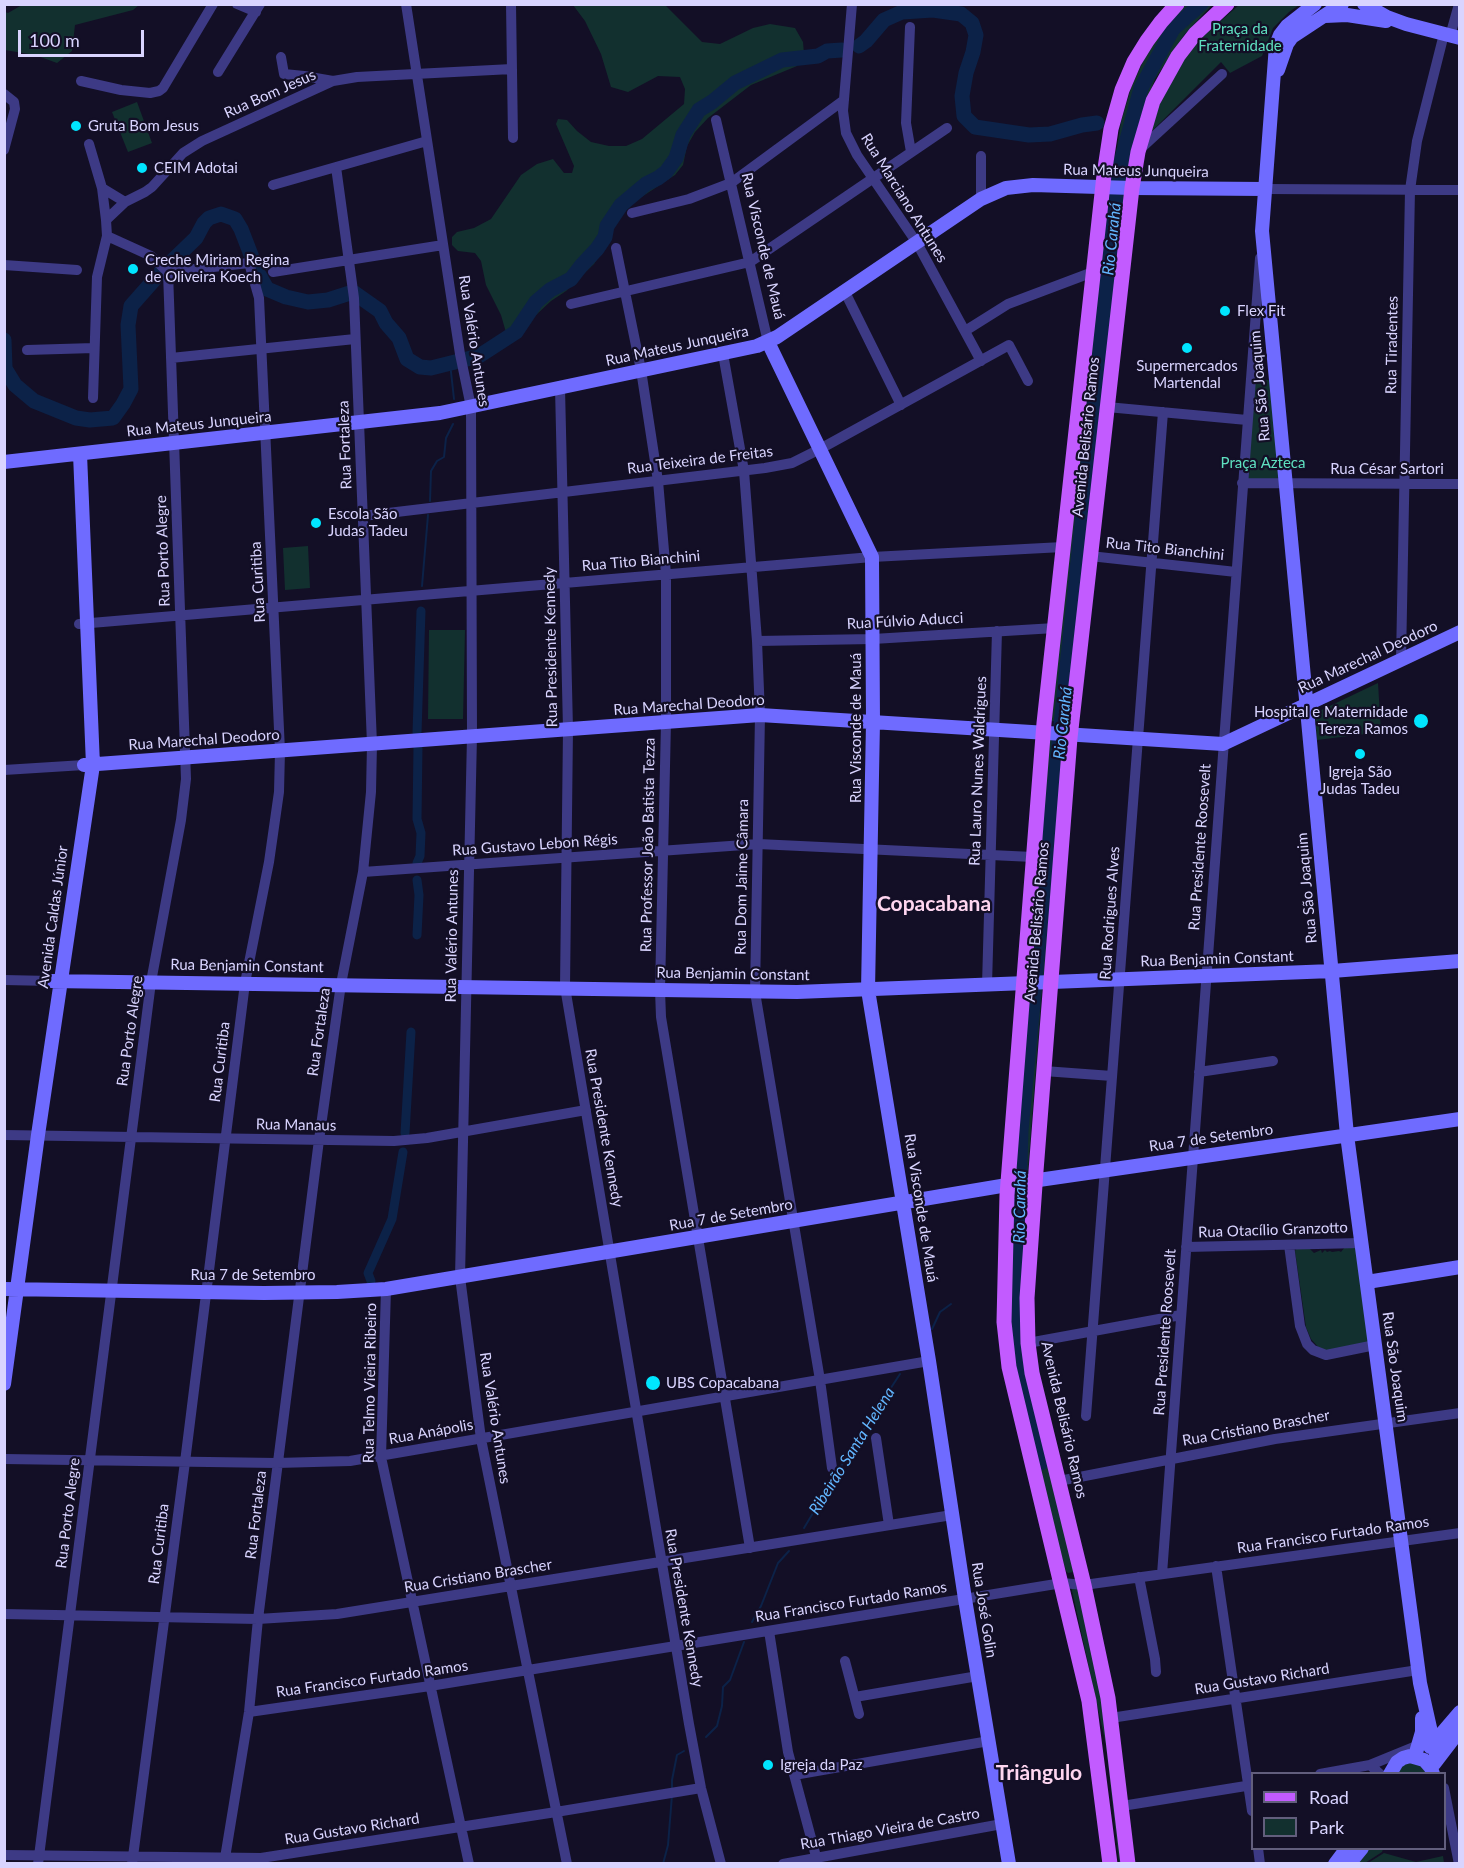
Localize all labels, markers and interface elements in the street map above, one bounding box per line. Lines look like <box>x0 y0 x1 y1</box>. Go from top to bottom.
scale bar <box>21 18 147 56</box>
park label: Praça da Fraternidade <box>1198 20 1282 55</box>
text: 100 m <box>29 29 80 51</box>
street label: Rua Bom Jesus <box>221 66 319 122</box>
place label: Gruta Bom Jesus <box>88 117 199 135</box>
marker: Gruta Bom Jesus <box>69 119 83 133</box>
street label: Rua Marciano Antunes <box>857 130 951 266</box>
place label: CEIM Adotai <box>154 159 238 177</box>
marker: CEIM Adotai <box>135 161 149 175</box>
street label: Rua Mateus Junqueira <box>1063 161 1209 181</box>
street label: Rua Visconde de Mauá <box>737 171 789 321</box>
water label: Rio Carahá <box>1099 202 1125 276</box>
place label: Creche Miriam Regina de Oliveira Koech <box>145 251 290 286</box>
marker: Creche Miriam Regina de Oliveira Koech <box>126 262 140 276</box>
street label: Rua Valério Antunes <box>455 274 493 408</box>
street label: Rua Tiradentes <box>1382 296 1402 394</box>
place label: Flex Fit <box>1237 302 1285 320</box>
marker: Flex Fit <box>1218 304 1232 318</box>
street label: Rua Mateus Junqueira <box>604 322 750 370</box>
street label: Rua São Joaquim <box>1246 330 1274 442</box>
marker: Supermercados Martendal <box>1180 341 1194 355</box>
street label: Avenida Belisário Ramos <box>1069 356 1103 518</box>
place label: Supermercados Martendal <box>1136 357 1238 392</box>
street label: Rua Fortaleza <box>334 400 356 490</box>
street label: Rua Mateus Junqueira <box>126 407 272 441</box>
street label: Rua Teixeira de Freitas <box>626 442 774 478</box>
park label: Praça Azteca <box>1221 454 1305 472</box>
street label: Rua César Sartori <box>1330 460 1444 478</box>
street label: Rua Porto Alegre <box>152 495 174 607</box>
place label: Escola São Judas Tadeu <box>328 505 408 540</box>
marker: Escola São Judas Tadeu <box>309 516 323 530</box>
street label: Rua Tito Bianchini <box>1105 534 1225 564</box>
street label: Rua Curitiba <box>247 541 269 623</box>
street label: Rua Tito Bianchini <box>581 547 701 575</box>
street label: Rua Presidente Kennedy <box>541 567 561 727</box>
street label: Rua Fúlvio Aducci <box>846 609 964 633</box>
street label: Rua Marechal Deodoro <box>1295 617 1441 697</box>
street label: Rua Visconde de Mauá <box>847 653 865 803</box>
street label: Rua Lauro Nunes Waldrigues <box>966 676 990 866</box>
water label: Rio Carahá <box>1050 686 1076 760</box>
street label: Rua Marechal Deodoro <box>613 691 765 719</box>
place label: Hospital e Maternidade Tereza Ramos <box>1254 703 1408 738</box>
marker: Hospital e Maternidade Tereza Ramos <box>1412 712 1430 730</box>
street label: Rua Marechal Deodoro <box>128 726 280 754</box>
street label: Rua Professor João Batista Tezza <box>637 738 659 952</box>
marker: Igreja São Judas Tadeu <box>1353 747 1367 761</box>
street label: Rua Presidente Roosevelt <box>1185 763 1215 931</box>
place label: Igreja São Judas Tadeu <box>1320 763 1400 798</box>
street label: Rua Dom Jaime Câmara <box>732 799 752 955</box>
street label: Rua Gustavo Lebon Régis <box>452 830 618 860</box>
street label: Rua São Joaquim <box>1293 832 1321 944</box>
street label: Avenida Belisário Ramos <box>1021 841 1053 1003</box>
street label: Avenida Caldas Júnior <box>34 844 72 990</box>
street label: Rua Rodrigues Alves <box>1096 846 1124 980</box>
street label: Rua Valério Antunes <box>442 869 462 1003</box>
district label: Copacabana <box>877 891 991 917</box>
street label: Rua Benjamin Constant <box>1140 947 1294 971</box>
street label: Rua Benjamin Constant <box>170 956 324 976</box>
street label: Rua Benjamin Constant <box>656 964 810 984</box>
street label: Rua Porto Alegre <box>113 975 147 1087</box>
street label: Rua Fortaleza <box>304 987 334 1077</box>
street label: Rua Curitiba <box>206 1021 234 1103</box>
street label: Rua Presidente Kennedy <box>581 1047 627 1209</box>
street label: Rua Manaus <box>256 1115 336 1135</box>
street label: Rua 7 de Setembro <box>1148 1120 1274 1156</box>
street label: Rua Visconde de Mauá <box>900 1132 942 1284</box>
water label: Rio Carahá <box>1010 1170 1030 1244</box>
street label: Rua 7 de Setembro <box>668 1195 794 1235</box>
street label: Rua Otacílio Granzotto <box>1198 1218 1348 1242</box>
street label: Rua Presidente Roosevelt <box>1150 1248 1180 1416</box>
street label: Rua 7 de Setembro <box>190 1266 316 1284</box>
street label: Rua Telmo Vieira Ribeiro <box>360 1303 380 1463</box>
street label: Rua São Joaquim <box>1378 1311 1412 1423</box>
street label: Avenida Belisário Ramos <box>1037 1340 1091 1500</box>
street label: Rua Valério Antunes <box>476 1351 514 1485</box>
marker: UBS Copacabana <box>644 1374 662 1392</box>
place label: UBS Copacabana <box>666 1374 779 1392</box>
water label: Ribeirão Santa Helena <box>805 1384 899 1518</box>
street label: Rua Cristiano Brascher <box>1181 1406 1331 1450</box>
street label: Rua Anápolis <box>387 1416 475 1448</box>
street label: Rua Porto Alegre <box>52 1457 84 1569</box>
street label: Rua Fortaleza <box>242 1470 270 1560</box>
street label: Rua Curitiba <box>145 1503 173 1585</box>
street label: Rua Francisco Furtado Ramos <box>1236 1513 1430 1557</box>
street label: Rua Presidente Kennedy <box>661 1527 707 1689</box>
street label: Rua Cristiano Brascher <box>403 1555 553 1597</box>
street label: Rua José Golin <box>968 1561 1000 1659</box>
street label: Rua Francisco Furtado Ramos <box>754 1578 948 1626</box>
street label: Rua Francisco Furtado Ramos <box>275 1657 469 1701</box>
street label: Rua Gustavo Richard <box>1193 1659 1331 1699</box>
place label: Igreja da Paz <box>780 1756 862 1774</box>
marker: Igreja da Paz <box>761 1758 775 1772</box>
district label: Triângulo <box>996 1760 1082 1786</box>
legend <box>1251 1772 1446 1850</box>
text: Road <box>1309 1786 1349 1808</box>
street label: Rua Thiago Vieira de Castro <box>799 1804 981 1854</box>
street label: Rua Gustavo Richard <box>283 1809 421 1849</box>
text: Park <box>1309 1816 1344 1838</box>

